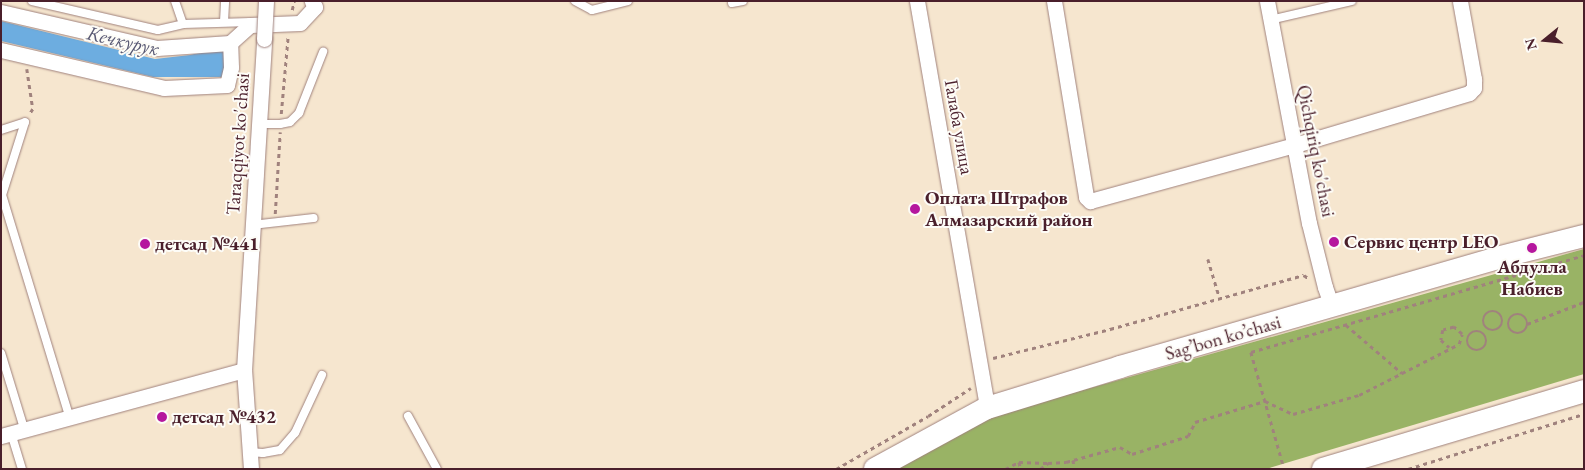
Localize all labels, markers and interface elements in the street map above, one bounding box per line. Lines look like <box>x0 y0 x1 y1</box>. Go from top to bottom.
north arrow <box>1520 15 1570 65</box>
water label: Кечкурук <box>85 21 161 61</box>
text: N <box>1520 36 1541 52</box>
street label: Taraqqiyot ko'chasi <box>222 72 254 216</box>
street label: Галаба улица <box>939 78 979 176</box>
street label: Qichqiriq ko'chasi <box>1292 83 1340 219</box>
place label: Оплата Штрафов Aлмазарский район <box>925 187 1093 231</box>
marker: Оплата Штрафов Aлмазарский район <box>909 203 921 215</box>
place label: Сервис центр LEO <box>1344 231 1499 253</box>
place label: детсад №441 <box>155 233 259 255</box>
marker: Сервис центр LEO <box>1328 236 1340 248</box>
marker: детсад №441 <box>139 238 151 250</box>
marker: Абдулла Набиев <box>1526 242 1538 254</box>
place label: Абдулла Набиев <box>1497 256 1567 300</box>
street label: Sag’bon ko’chasi <box>1162 311 1284 365</box>
place label: детсад №432 <box>172 406 276 428</box>
marker: детсад №432 <box>156 411 168 423</box>

